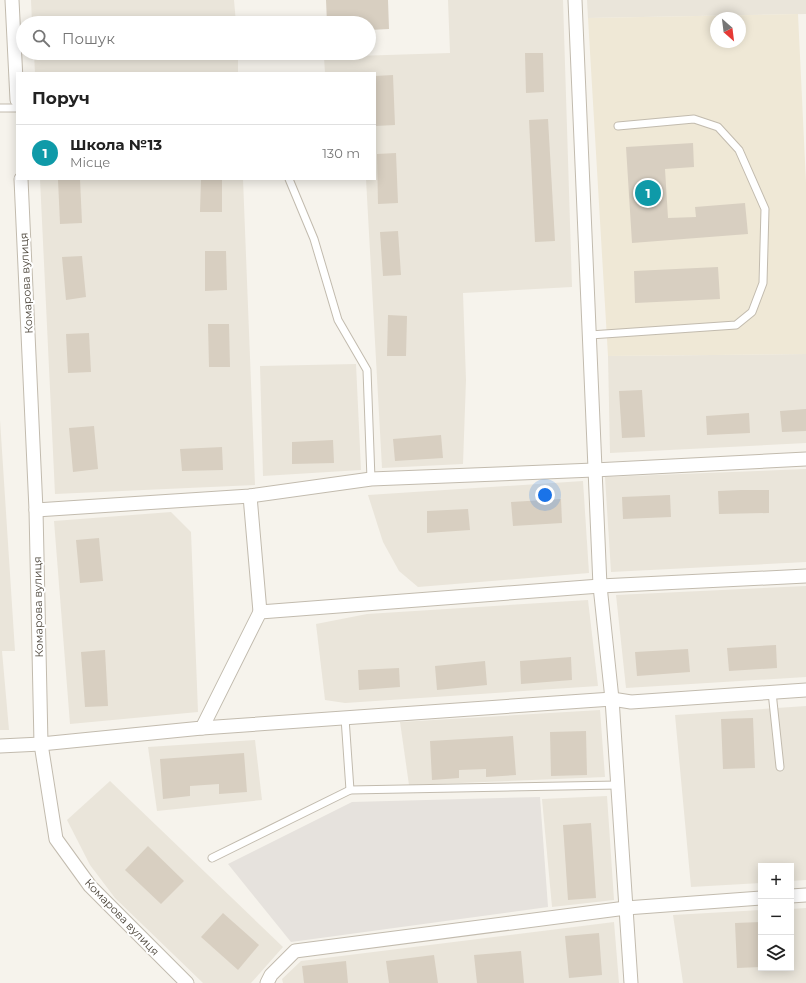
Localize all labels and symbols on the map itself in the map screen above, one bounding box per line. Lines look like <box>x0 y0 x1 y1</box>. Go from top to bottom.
north arrow <box>710 12 746 48</box>
pin: 1 <box>635 178 661 208</box>
street label: Комарова вулиця <box>16 232 36 334</box>
your location <box>535 485 555 505</box>
street label: Комарова вулиця <box>30 556 46 658</box>
street label: Комарова вулиця <box>82 876 162 958</box>

